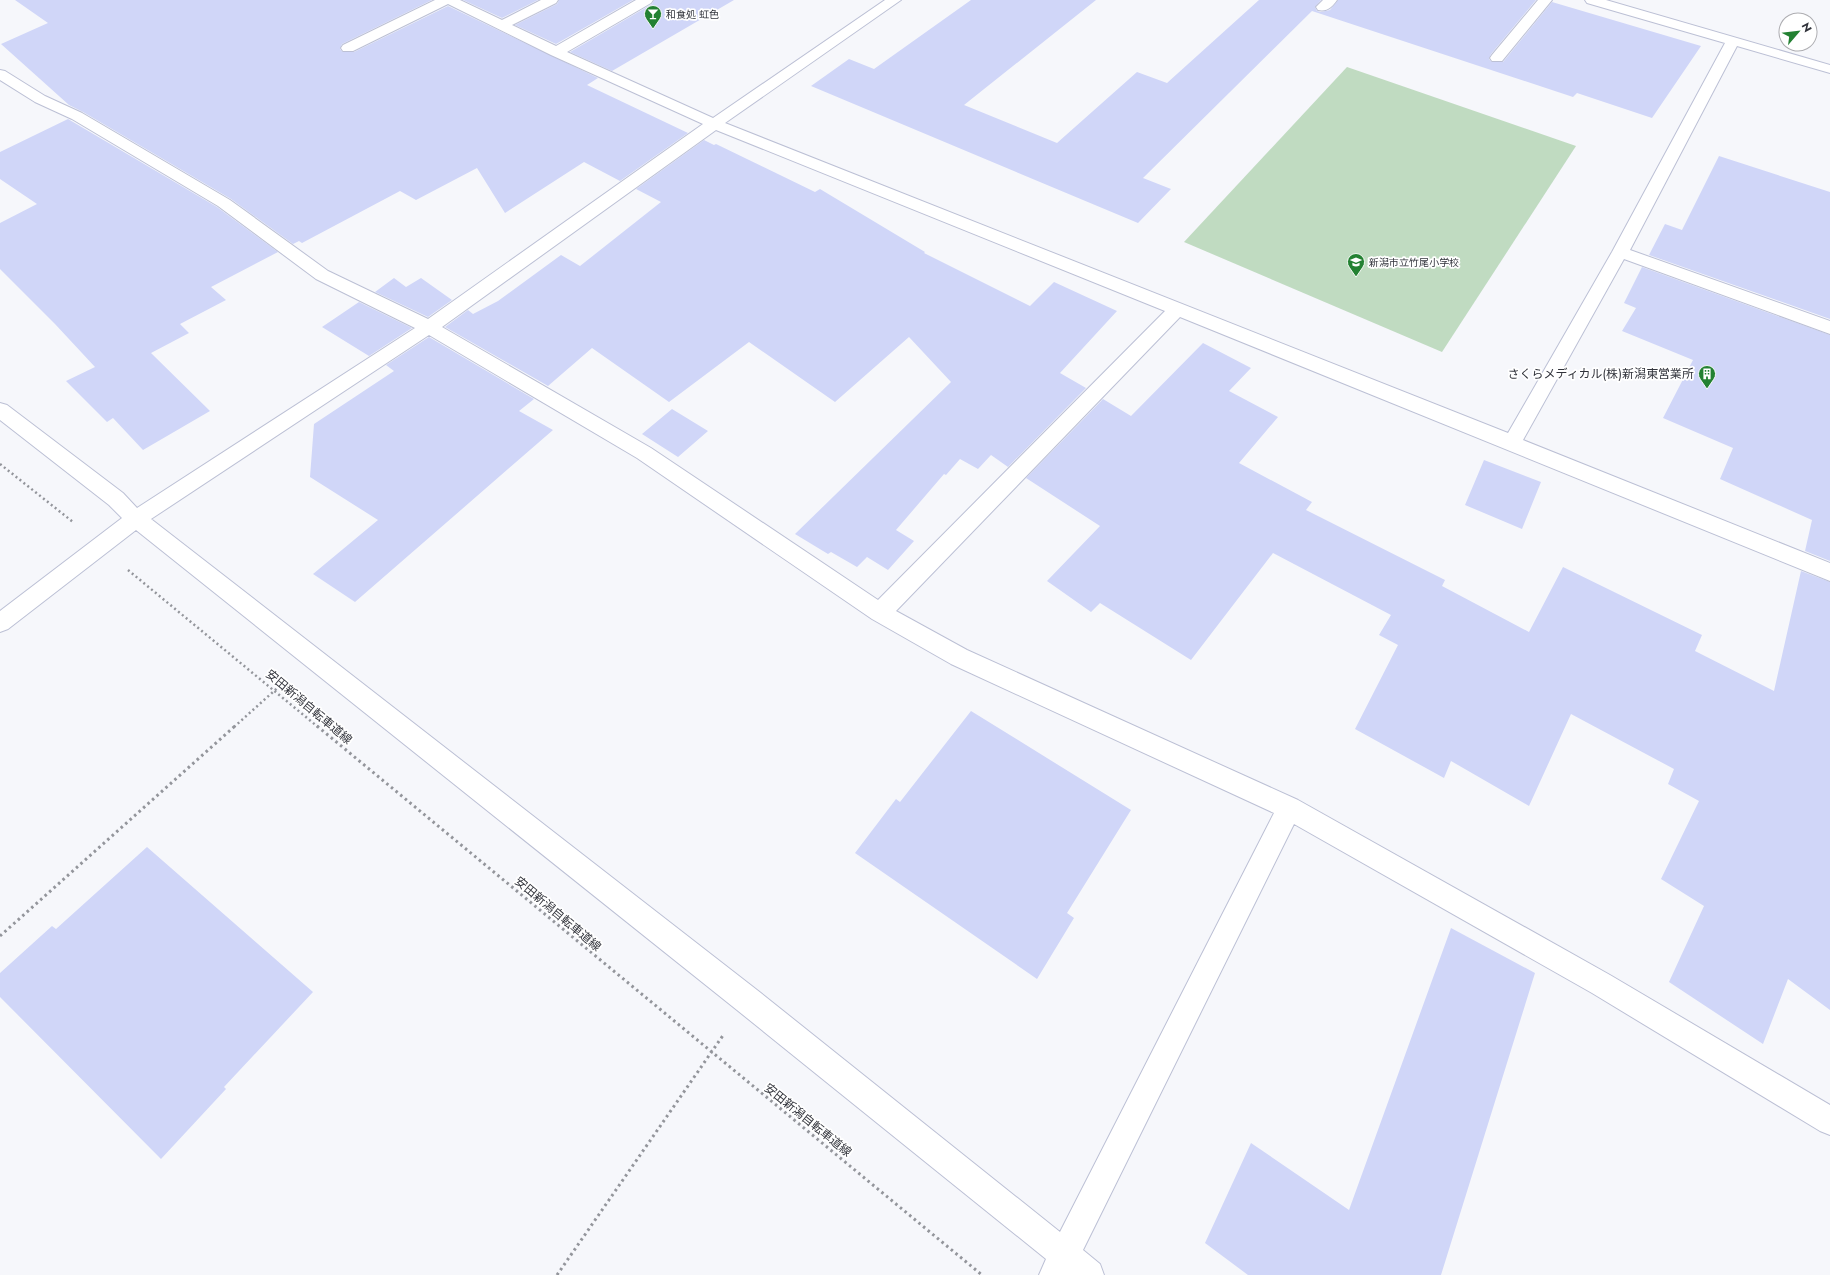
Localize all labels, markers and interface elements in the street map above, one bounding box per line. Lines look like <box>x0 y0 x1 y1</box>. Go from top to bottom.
bar icon: 和食処 虹色 <box>643 4 663 29</box>
place label: 和食処 虹色 <box>666 7 719 22</box>
north arrow <box>1778 12 1818 52</box>
text: N <box>1798 20 1816 35</box>
school or university icon: 新潟市立竹尾小学校 <box>1346 252 1366 277</box>
place label: 新潟市立竹尾小学校 <box>1369 255 1459 270</box>
building icon: さくらメディカル(株)新潟東営業所 <box>1697 364 1717 389</box>
place label: さくらメディカル(株)新潟東営業所 <box>1507 365 1694 383</box>
street label: 安田新潟自転車道線 <box>262 665 356 749</box>
street label: 安田新潟自転車道線 <box>511 872 605 956</box>
street label: 安田新潟自転車道線 <box>760 1079 856 1161</box>

